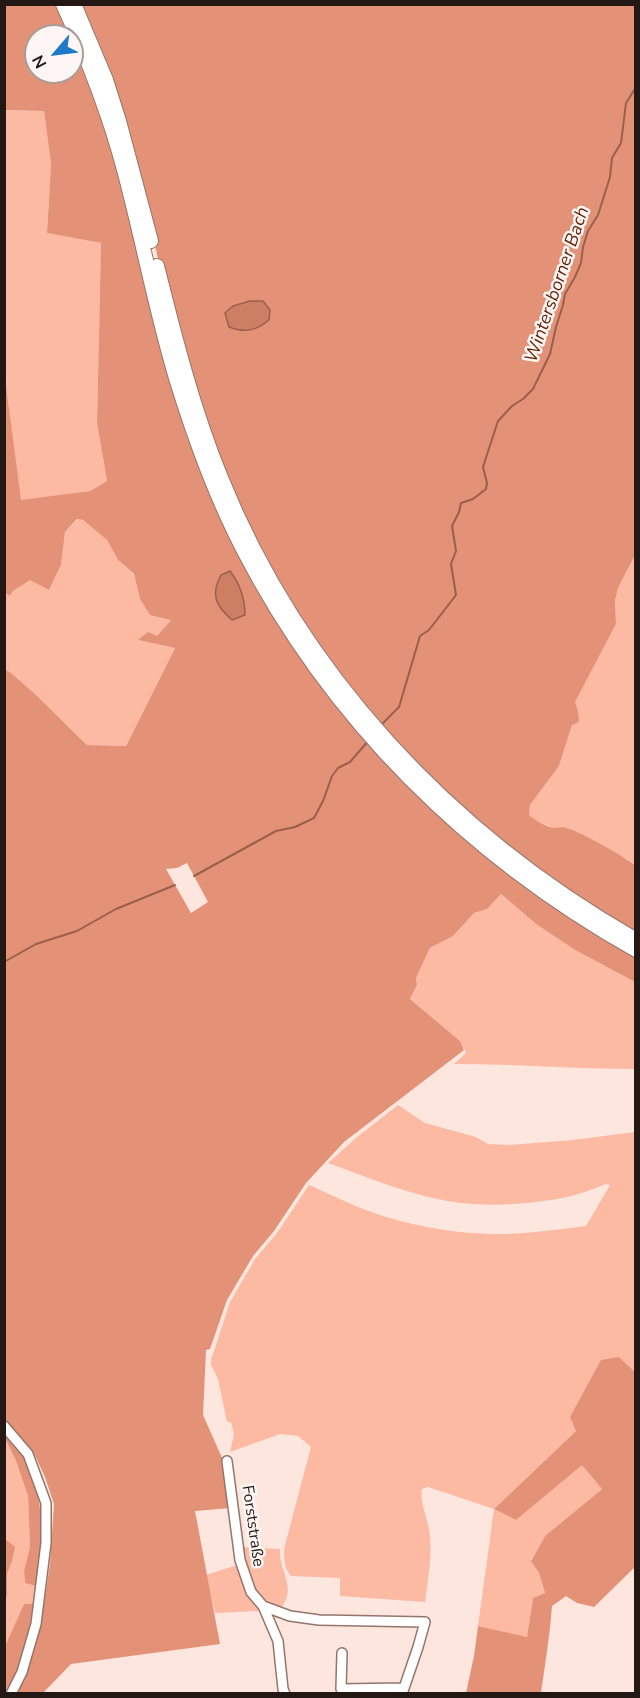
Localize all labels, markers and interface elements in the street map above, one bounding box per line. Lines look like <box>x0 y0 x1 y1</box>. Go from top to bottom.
north arrow <box>24 24 84 84</box>
text: N <box>27 51 52 72</box>
water label: Wintersborner Bach <box>521 204 595 366</box>
street label: Forststraße <box>237 1484 267 1568</box>

